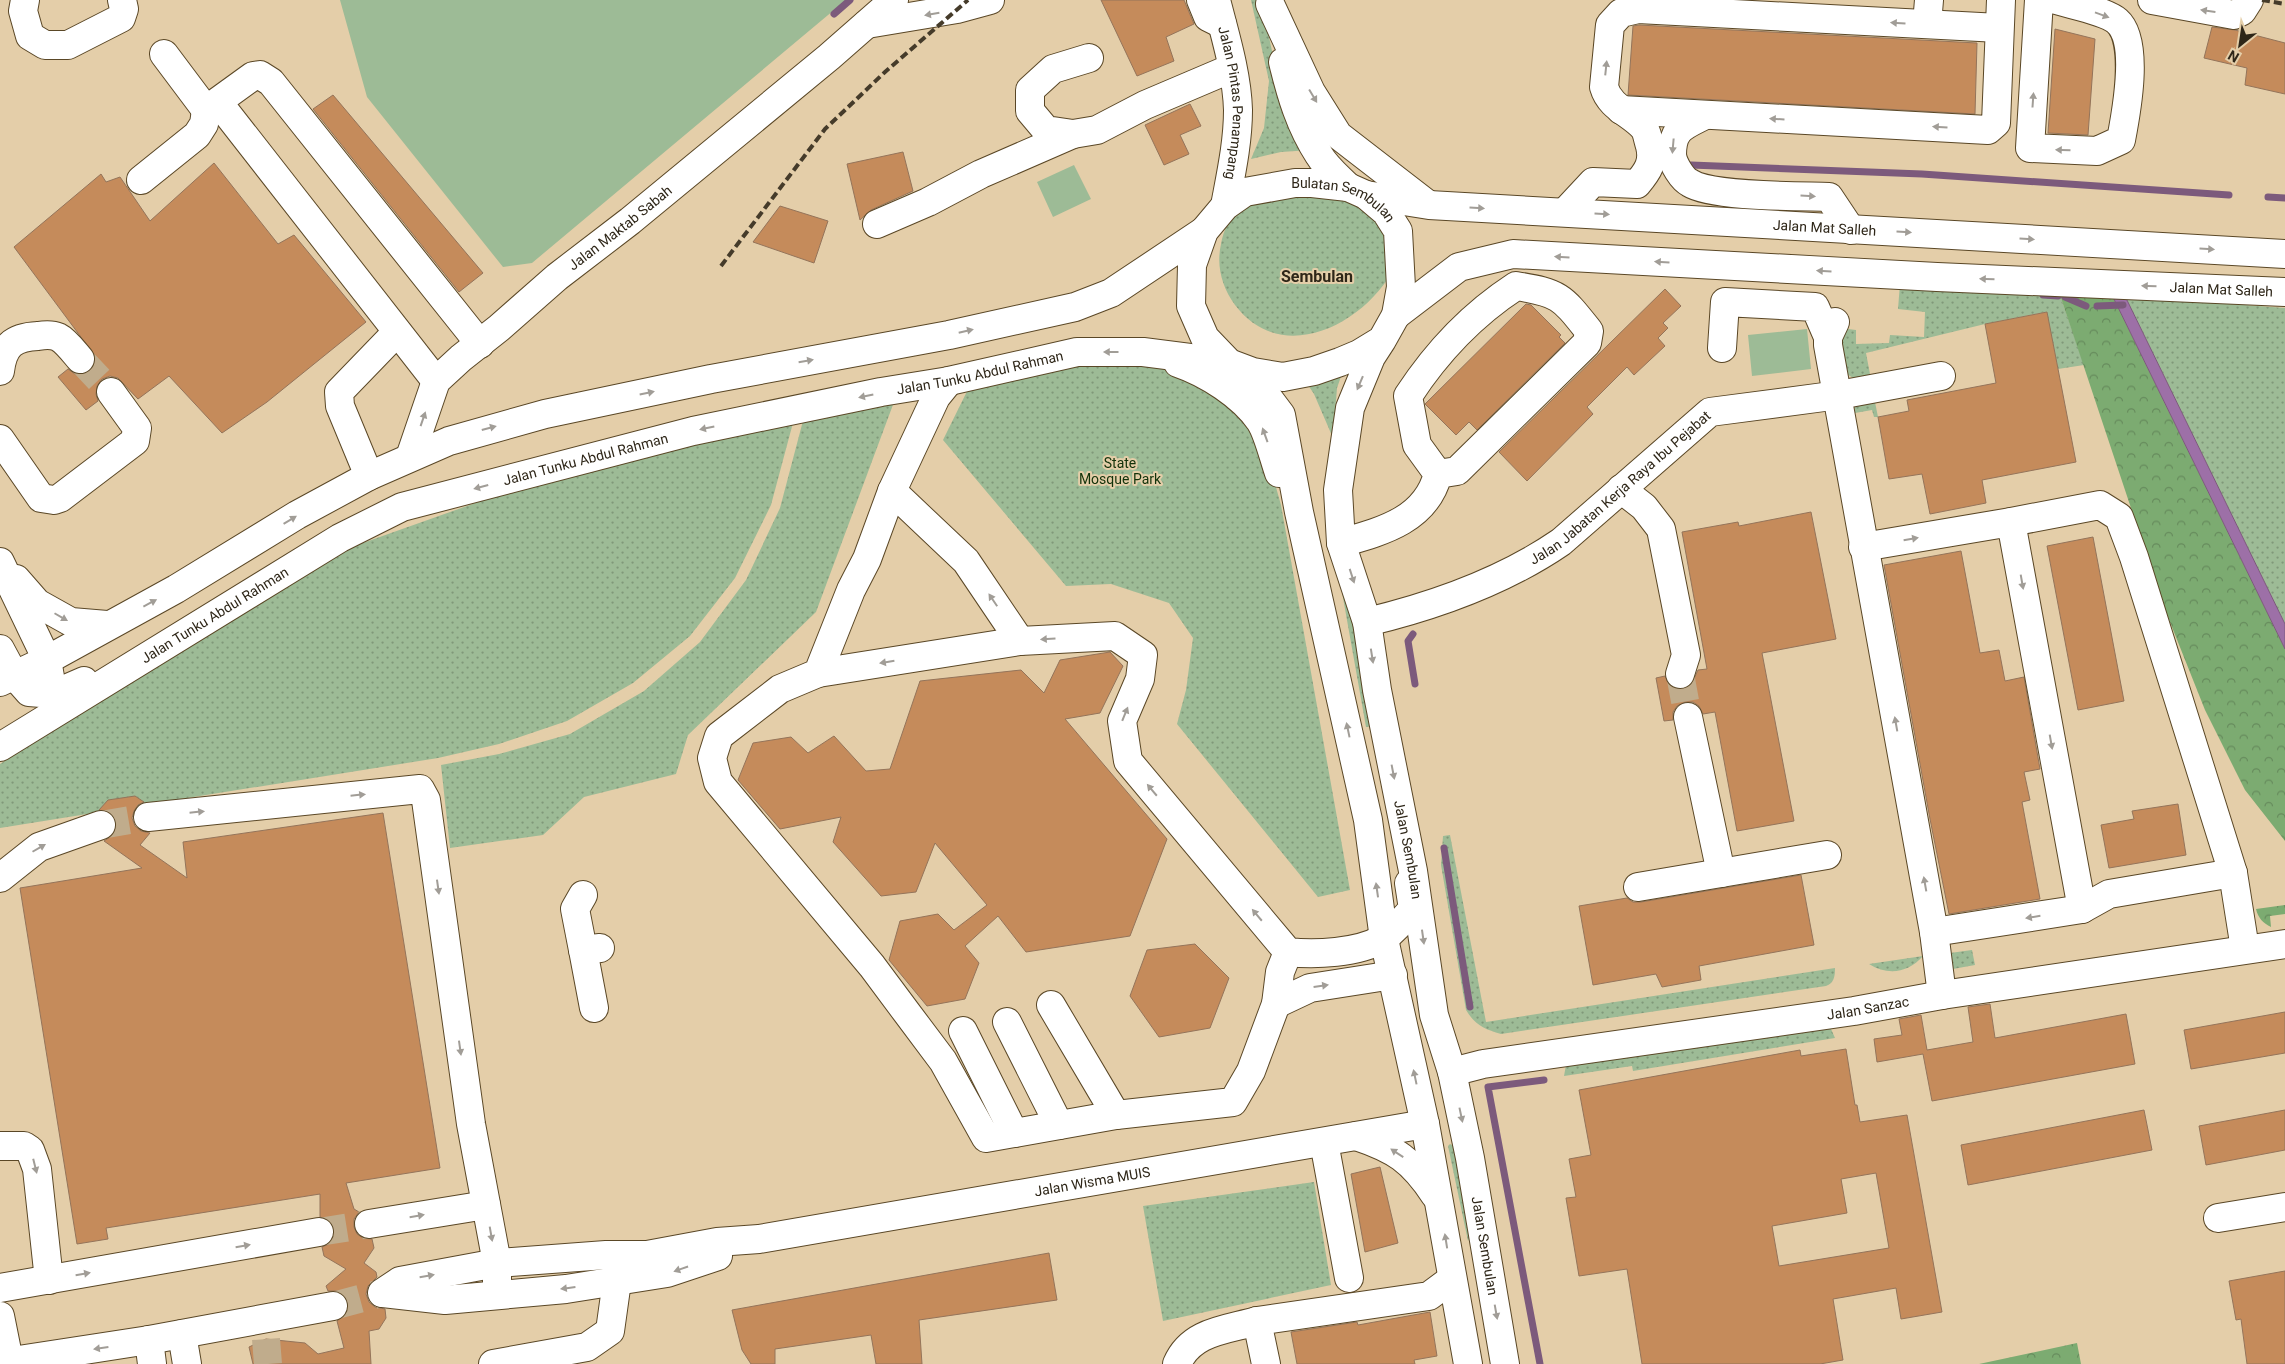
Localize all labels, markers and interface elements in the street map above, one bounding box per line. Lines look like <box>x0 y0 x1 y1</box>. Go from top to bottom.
one-way arrow <box>2199 7 2215 15</box>
one-way arrow <box>924 10 940 18</box>
one-way arrow <box>2095 11 2110 19</box>
one-way arrow <box>1890 18 1906 26</box>
north arrow <box>2215 20 2265 70</box>
street label: Jalan Pintas Penampang <box>1215 24 1246 181</box>
text: N <box>2225 47 2242 66</box>
one-way arrow <box>1602 60 1610 76</box>
one-way arrow <box>1309 89 1318 102</box>
one-way arrow <box>2030 91 2038 107</box>
one-way arrow <box>1769 115 1785 123</box>
one-way arrow <box>1931 123 1947 131</box>
one-way arrow <box>1669 139 1677 155</box>
one-way arrow <box>2055 145 2071 153</box>
street label: Bulatan Sembulan <box>1291 175 1398 225</box>
street label: Jalan Maktab Sabah <box>565 182 675 273</box>
one-way arrow <box>1800 193 1816 201</box>
one-way arrow <box>1470 204 1486 212</box>
one-way arrow <box>1595 210 1611 218</box>
street label: Jalan Mat Salleh <box>1772 217 1877 239</box>
one-way arrow <box>1896 229 1912 237</box>
one-way arrow <box>2019 235 2035 243</box>
one-way arrow <box>2199 246 2215 254</box>
one-way arrow <box>1554 253 1570 261</box>
one-way arrow <box>1654 258 1670 266</box>
one-way arrow <box>1816 266 1832 274</box>
district label: Sembulan <box>1281 267 1353 286</box>
one-way arrow <box>1978 274 1994 282</box>
street label: Jalan Mat Salleh <box>2169 279 2273 299</box>
one-way arrow <box>2141 281 2157 289</box>
one-way arrow <box>959 327 974 335</box>
street label: Jalan Tunku Abdul Rahman <box>895 347 1065 397</box>
one-way arrow <box>1103 348 1119 356</box>
one-way arrow <box>799 356 815 364</box>
one-way arrow <box>1356 376 1364 390</box>
one-way arrow <box>639 389 655 397</box>
one-way arrow <box>857 392 873 400</box>
street label: Jalan Jabatan Kerja Raya Ibu Pejabat <box>1527 407 1714 568</box>
one-way arrow <box>419 411 427 426</box>
one-way arrow <box>481 424 496 432</box>
one-way arrow <box>699 424 714 432</box>
one-way arrow <box>1261 428 1269 443</box>
street label: Jalan Tunku Abdul Rahman <box>501 430 670 488</box>
park label: State Mosque Park <box>1079 455 1162 487</box>
one-way arrow <box>474 483 489 491</box>
one-way arrow <box>283 515 296 524</box>
one-way arrow <box>1904 535 1920 543</box>
street label: Jalan Tunku Abdul Rahman <box>138 564 291 666</box>
one-way arrow <box>1348 569 1356 584</box>
one-way arrow <box>2019 575 2027 591</box>
one-way arrow <box>988 593 998 607</box>
one-way arrow <box>143 599 157 607</box>
one-way arrow <box>55 612 68 621</box>
one-way arrow <box>1040 636 1056 644</box>
one-way arrow <box>1368 648 1376 664</box>
one-way arrow <box>879 658 895 666</box>
one-way arrow <box>1122 707 1130 721</box>
one-way arrow <box>1892 716 1900 731</box>
one-way arrow <box>1344 723 1352 738</box>
one-way arrow <box>2048 735 2056 751</box>
one-way arrow <box>1390 764 1398 780</box>
one-way arrow <box>1147 784 1158 797</box>
one-way arrow <box>351 791 367 799</box>
street label: Jalan Sembulan <box>1391 799 1425 900</box>
one-way arrow <box>189 808 205 816</box>
one-way arrow <box>32 844 45 853</box>
one-way arrow <box>1921 875 1929 891</box>
one-way arrow <box>434 879 442 895</box>
one-way arrow <box>1373 882 1381 898</box>
one-way arrow <box>1251 908 1262 921</box>
one-way arrow <box>2025 913 2041 921</box>
one-way arrow <box>1420 929 1428 945</box>
one-way arrow <box>1314 982 1330 990</box>
street label: Jalan Sanzac <box>1826 993 1910 1023</box>
one-way arrow <box>456 1040 464 1056</box>
one-way arrow <box>1411 1069 1419 1084</box>
one-way arrow <box>1457 1108 1465 1123</box>
one-way arrow <box>1390 1149 1404 1158</box>
one-way arrow <box>31 1159 39 1174</box>
street label: Jalan Wisma MUIS <box>1033 1164 1151 1199</box>
street label: Jalan Sembulan <box>1469 1195 1501 1296</box>
one-way arrow <box>409 1212 425 1220</box>
one-way arrow <box>488 1226 496 1242</box>
one-way arrow <box>1442 1232 1450 1248</box>
one-way arrow <box>235 1241 251 1249</box>
one-way arrow <box>673 1265 688 1273</box>
one-way arrow <box>75 1270 91 1278</box>
one-way arrow <box>419 1272 434 1280</box>
one-way arrow <box>560 1284 576 1292</box>
one-way arrow <box>1492 1304 1500 1320</box>
one-way arrow <box>92 1344 108 1352</box>

